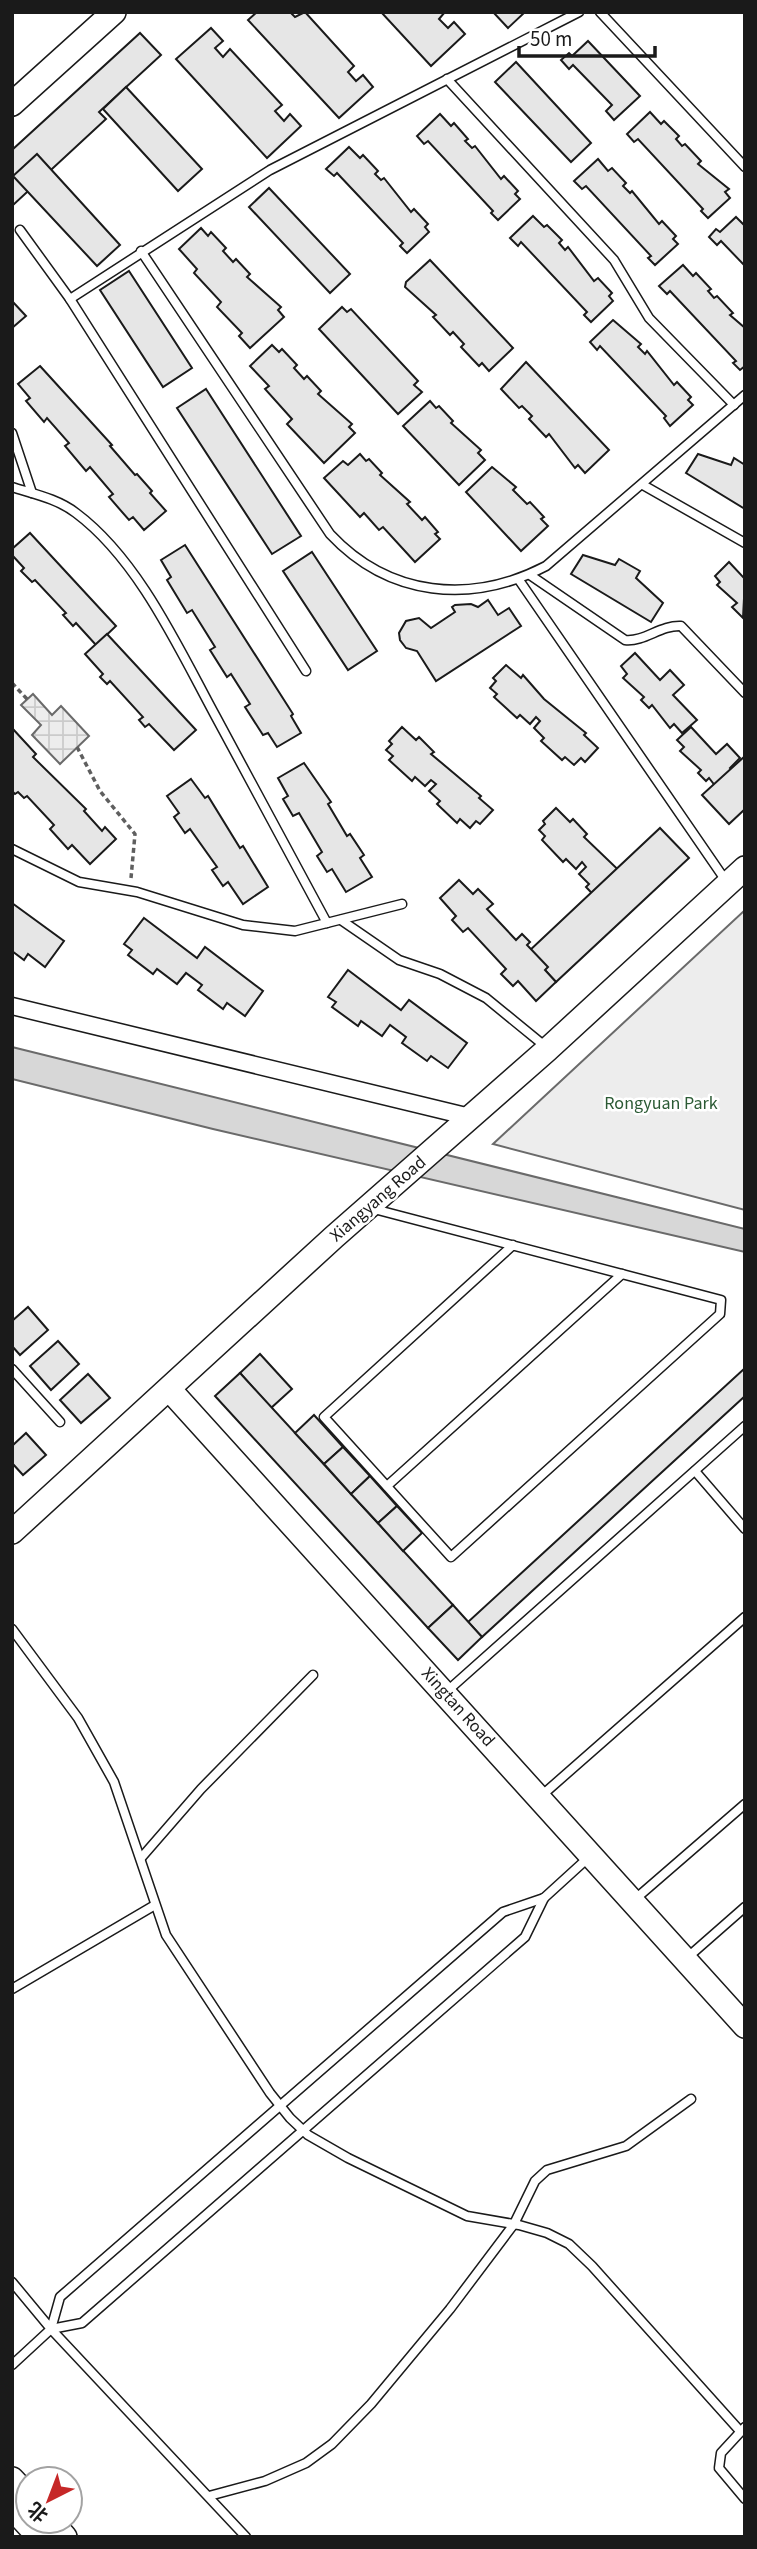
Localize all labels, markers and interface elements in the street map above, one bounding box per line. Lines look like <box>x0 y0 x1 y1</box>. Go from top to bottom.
scale bar <box>519 14 656 58</box>
text: 50 m <box>530 24 572 54</box>
park label: Rongyuan Park <box>604 1091 718 1116</box>
street label: Xiangyang Road <box>324 1150 432 1248</box>
street label: Xingtan Road <box>415 1662 501 1752</box>
north arrow <box>14 2465 84 2535</box>
text: 北 <box>23 2495 55 2528</box>

